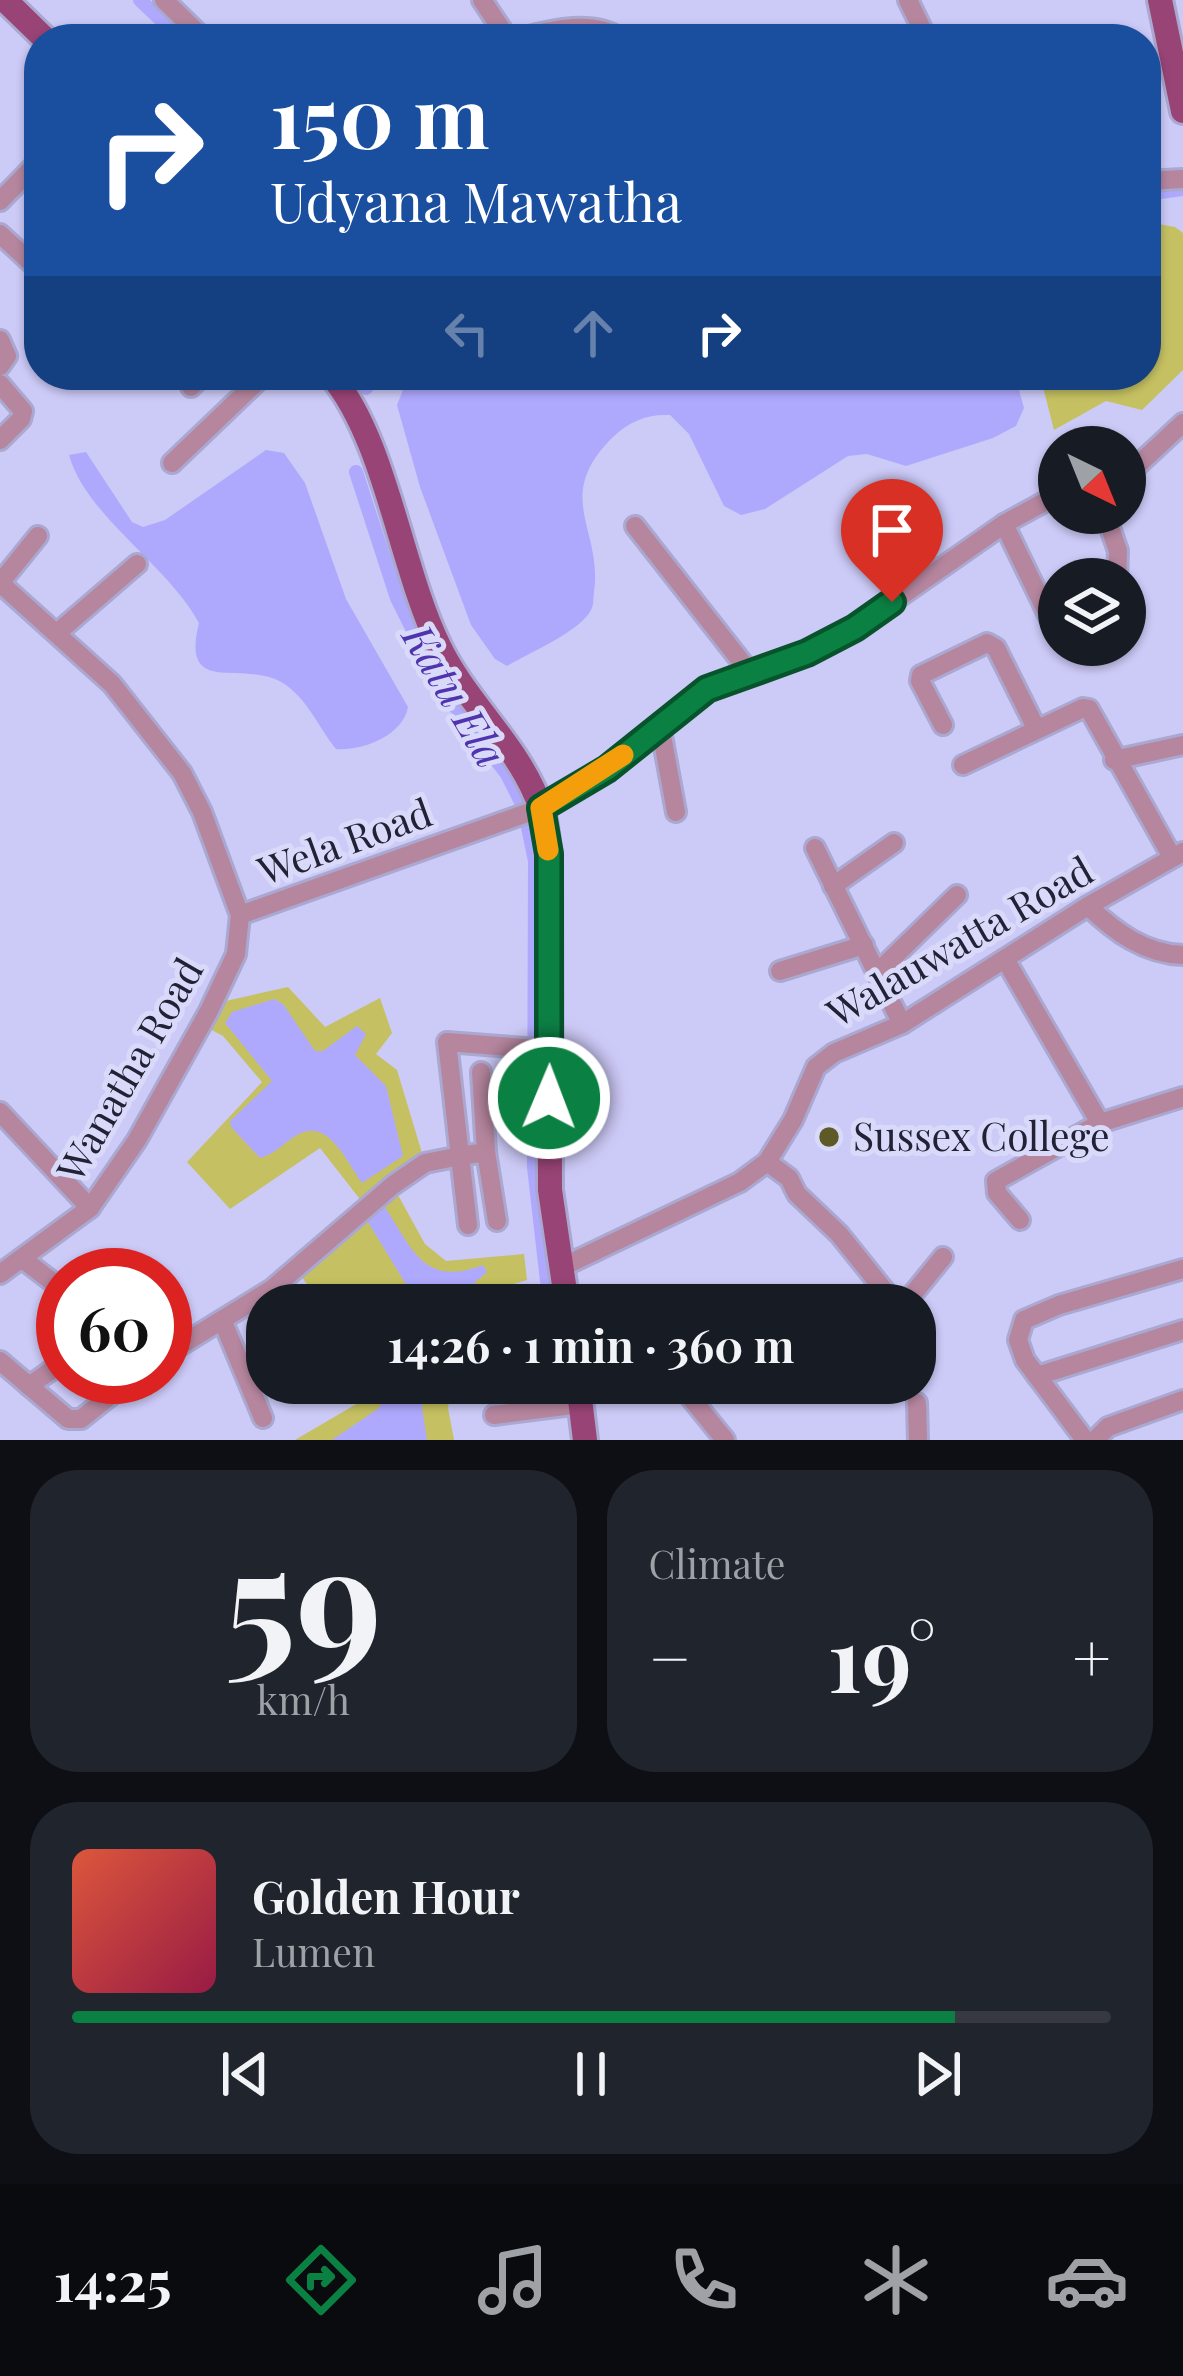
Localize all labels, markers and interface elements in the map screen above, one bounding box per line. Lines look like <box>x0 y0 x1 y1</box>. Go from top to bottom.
text: 150 m <box>270 58 490 170</box>
icon: right <box>72 72 228 228</box>
text: Udyana Mawatha <box>270 165 682 237</box>
icon: left <box>434 300 500 366</box>
icon: ahead <box>560 300 626 366</box>
icon: right <box>686 300 752 366</box>
north arrow <box>1038 426 1146 534</box>
map controls <box>1038 426 1146 666</box>
pin <box>841 479 943 602</box>
icon: arrive <box>859 497 925 563</box>
button: layers <box>1038 558 1146 666</box>
water label: Katu Ela <box>390 611 520 777</box>
street label: Wela Road <box>249 785 438 896</box>
street label: Walauwatta Road <box>816 843 1101 1038</box>
street label: Wanatha Road <box>43 948 213 1191</box>
position arrow <box>486 1035 612 1161</box>
place label: Sussex College <box>853 1109 1110 1161</box>
marker: Sussex College <box>816 1124 842 1150</box>
speed limit sign: 60 <box>36 1248 192 1404</box>
text: 14:26 · 1 min · 360 m <box>387 1314 795 1374</box>
text: 59 <box>224 1491 382 1699</box>
text: Climate <box>649 1537 786 1589</box>
text: 19° <box>827 1596 936 1716</box>
text: − <box>649 1612 691 1700</box>
text: + <box>1072 1612 1111 1700</box>
text: km/h <box>256 1673 350 1725</box>
text: Golden Hour <box>252 1865 520 1925</box>
text: Lumen <box>252 1925 375 1977</box>
icon: previous <box>212 2041 278 2107</box>
icon: pause <box>558 2041 624 2107</box>
icon: next <box>905 2041 971 2107</box>
icon: directions <box>279 2238 363 2322</box>
icon: music <box>471 2238 555 2322</box>
icon: phone <box>662 2238 746 2322</box>
icon: climate <box>854 2238 938 2322</box>
icon: car <box>1045 2238 1129 2322</box>
text: 14:25 <box>54 2244 172 2316</box>

